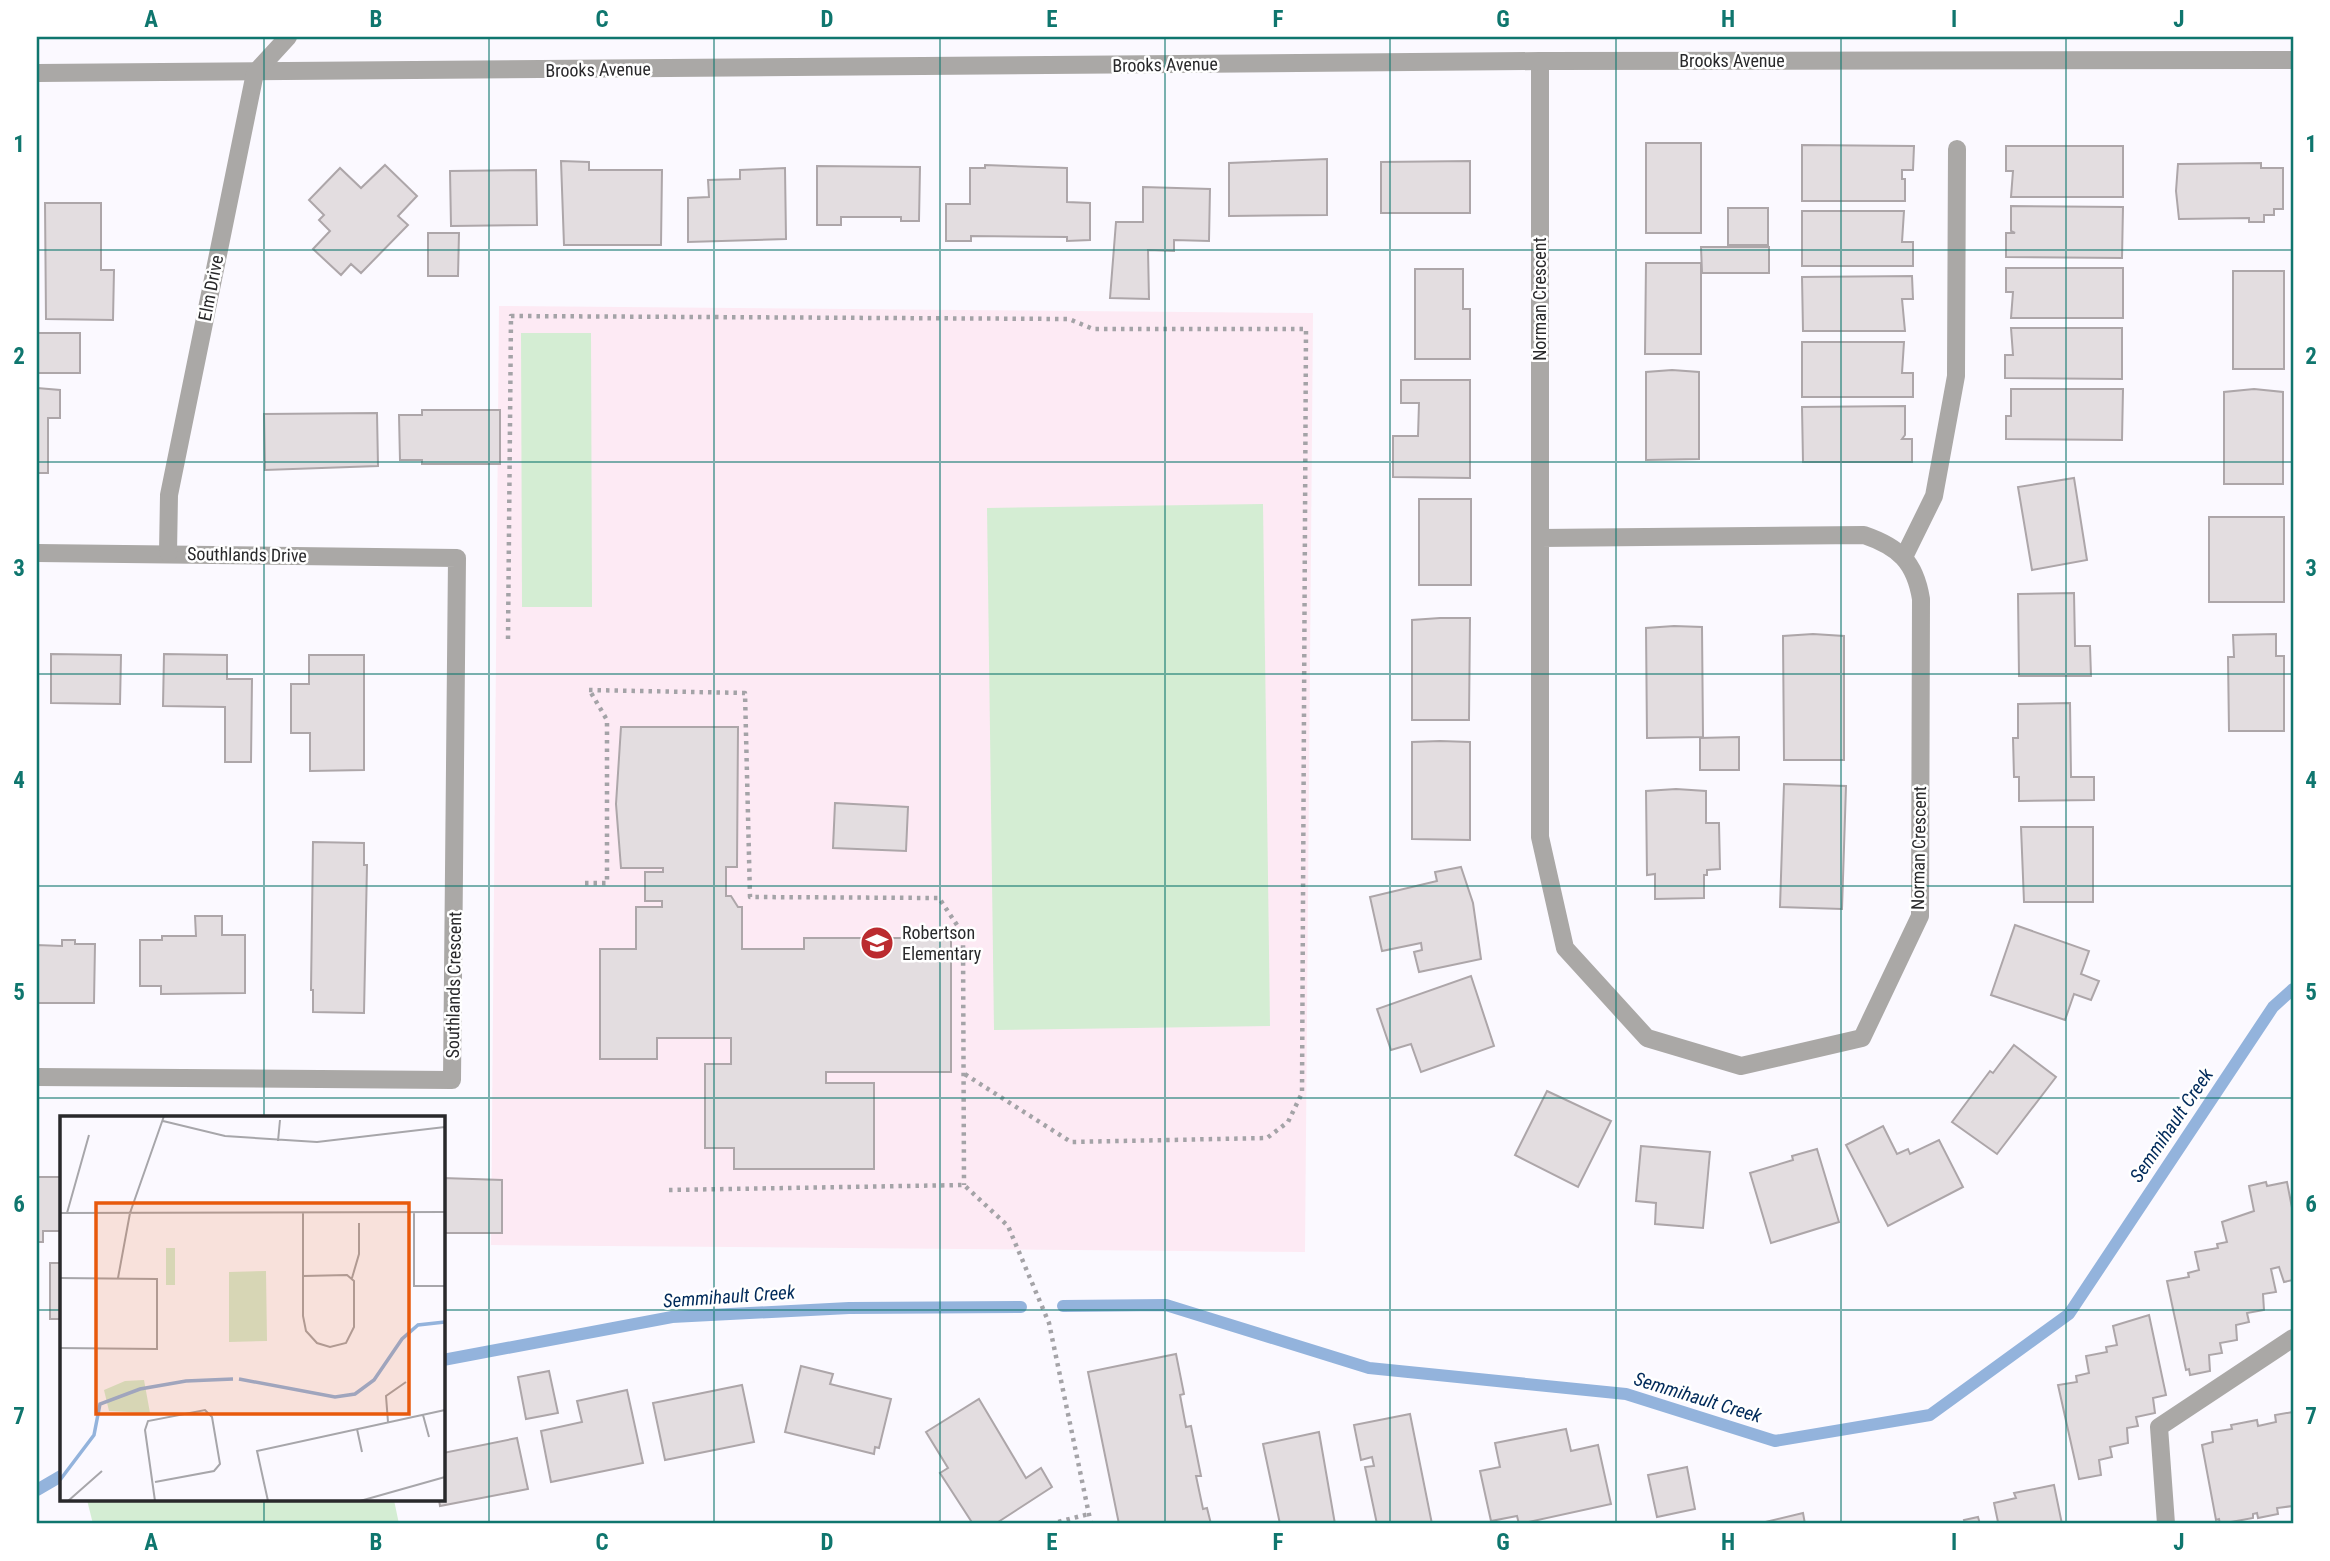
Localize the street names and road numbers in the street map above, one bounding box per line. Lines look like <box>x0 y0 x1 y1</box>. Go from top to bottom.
street label: Brooks Avenue <box>1679 50 1785 71</box>
street label: Brooks Avenue <box>1112 53 1218 76</box>
street label: Brooks Avenue <box>545 58 651 81</box>
street label: Norman Crescent <box>1529 237 1550 361</box>
street label: Elm Drive <box>194 253 227 323</box>
street label: Southlands Drive <box>187 543 307 566</box>
street label: Norman Crescent <box>1907 786 1930 910</box>
street label: Southlands Crescent <box>442 911 465 1059</box>

